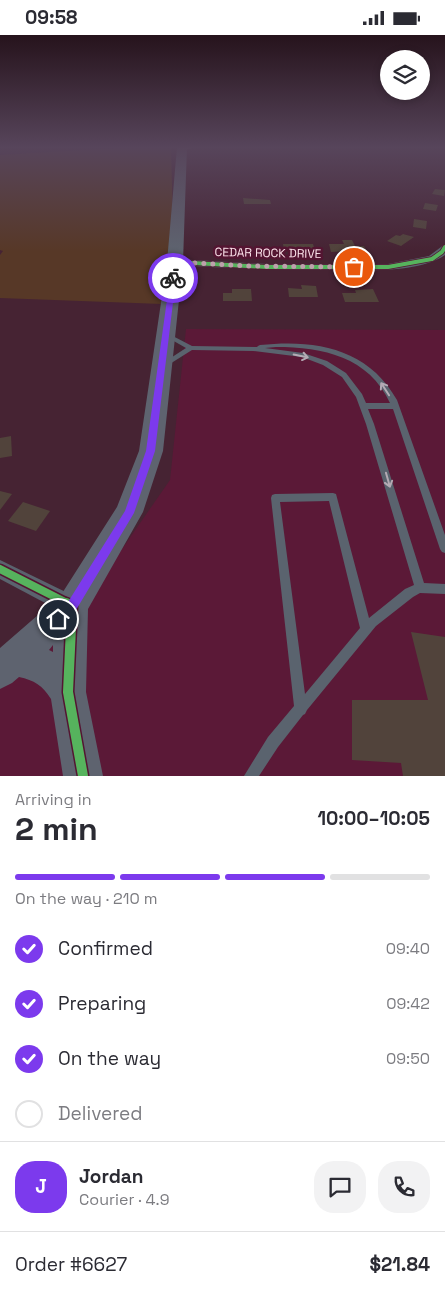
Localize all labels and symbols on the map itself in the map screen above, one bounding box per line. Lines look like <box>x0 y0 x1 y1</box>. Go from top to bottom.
street label: CEDAR ROCK DRIVE <box>214 244 322 262</box>
pin <box>333 246 375 288</box>
courier <box>148 253 198 303</box>
one-way arrow <box>293 352 309 361</box>
one-way arrow <box>380 382 390 396</box>
one-way arrow <box>383 472 393 488</box>
pin <box>37 598 79 640</box>

